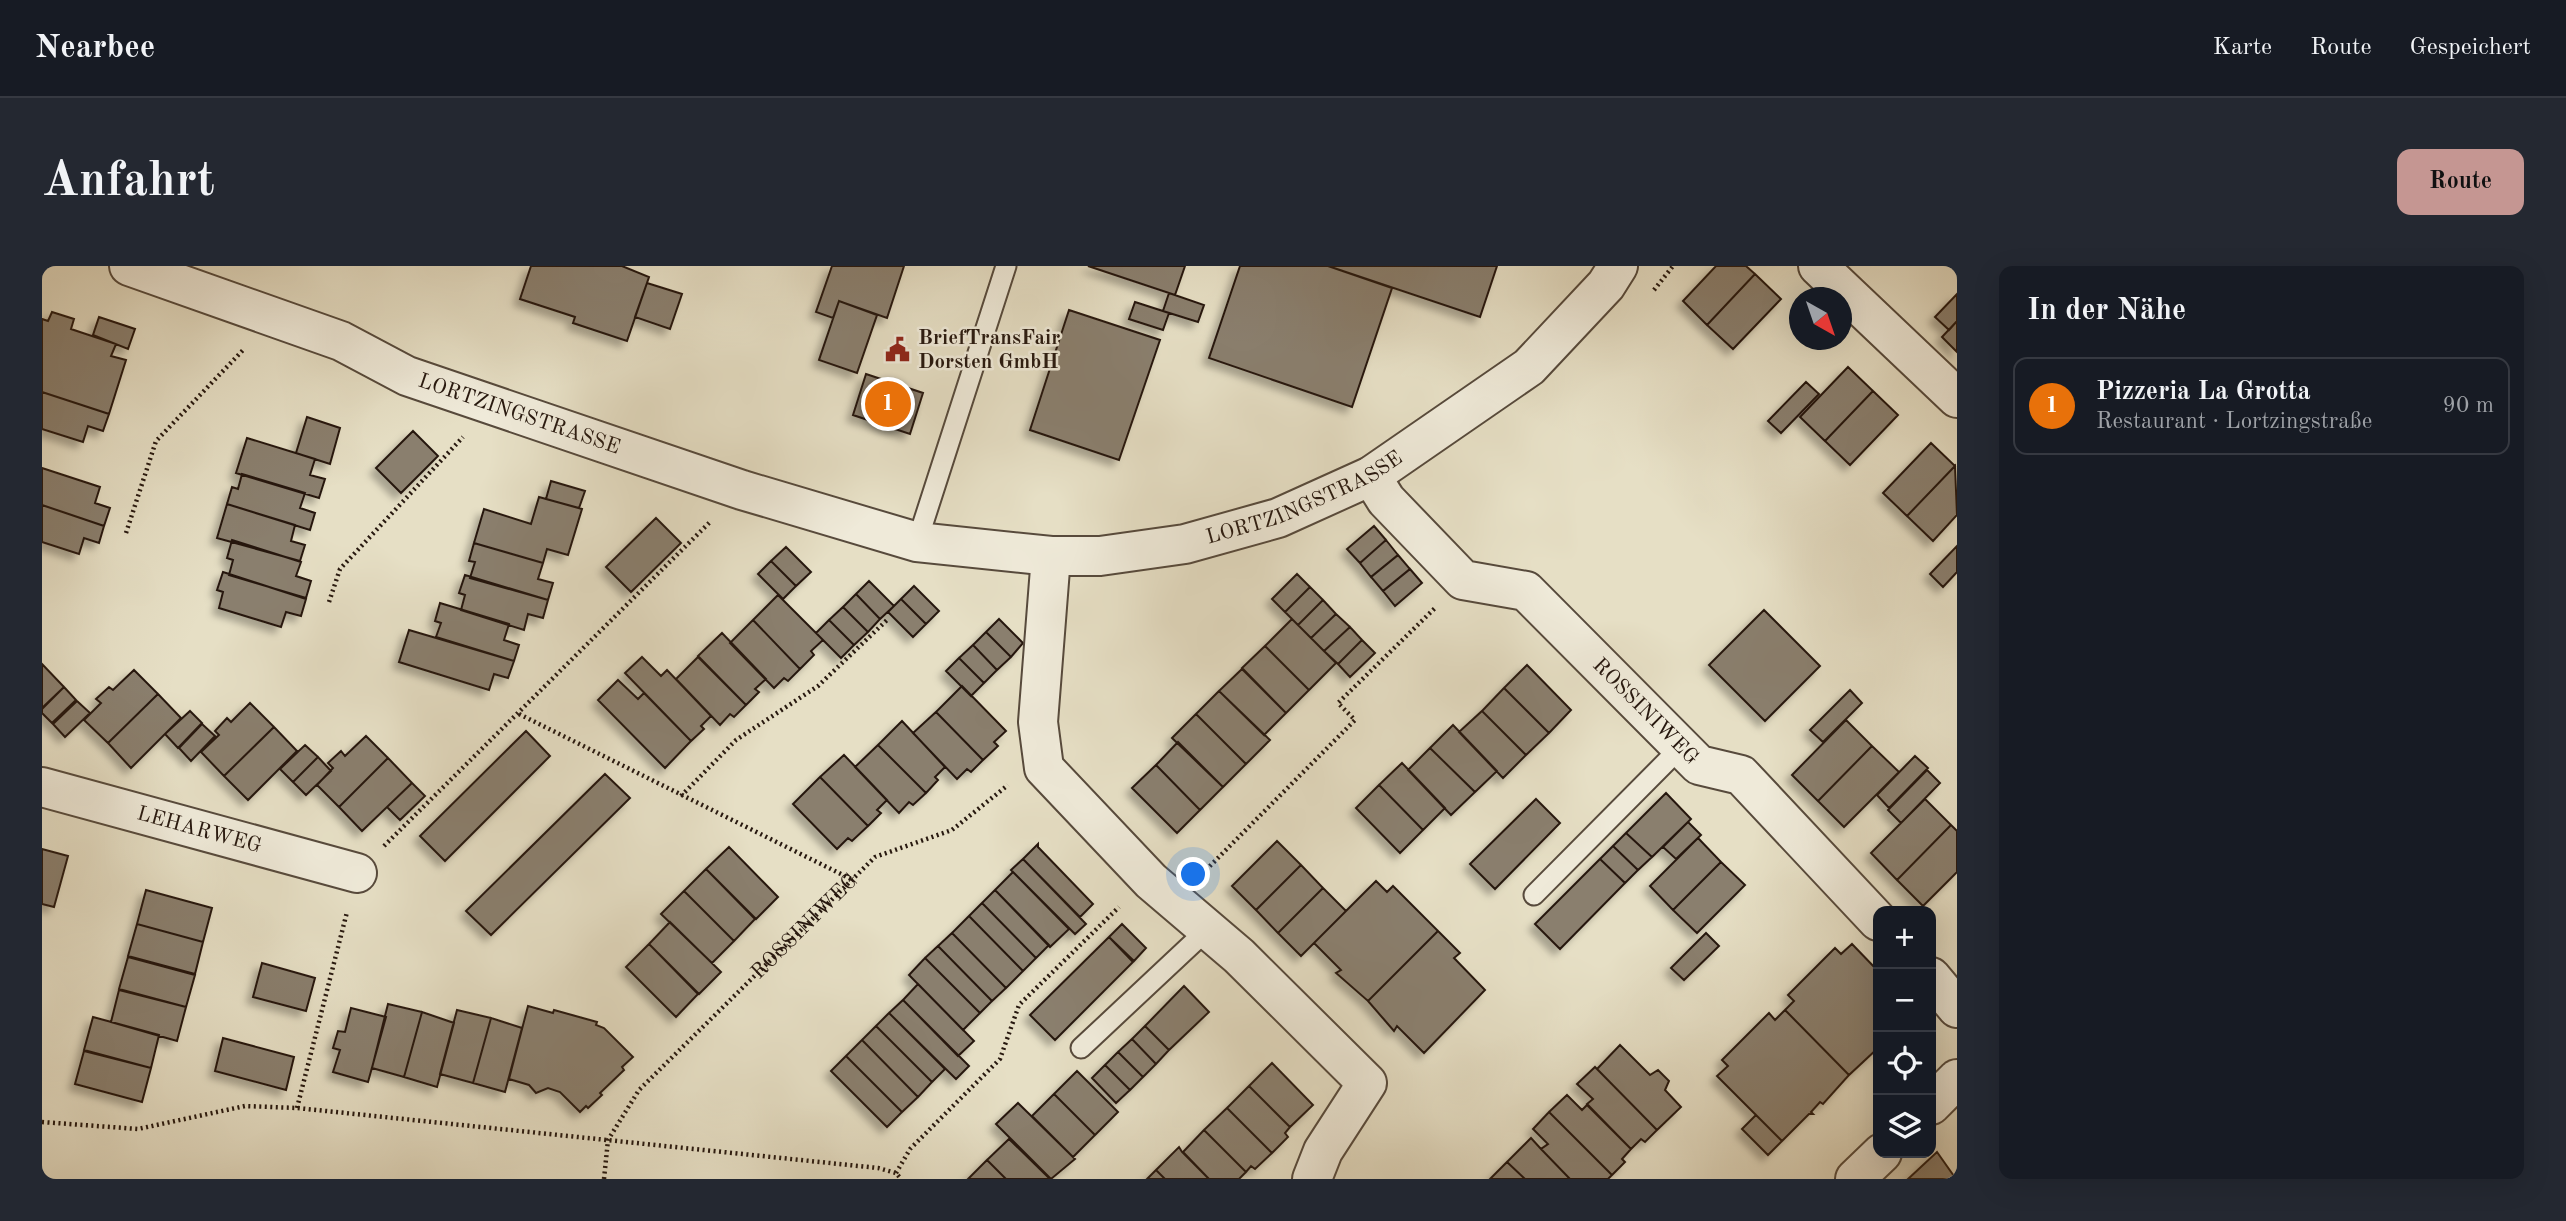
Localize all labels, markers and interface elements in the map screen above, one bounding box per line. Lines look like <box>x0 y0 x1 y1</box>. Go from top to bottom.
text: Nearbee <box>35 32 155 65</box>
text: Karte <box>2213 36 2272 60</box>
text: Route <box>2310 36 2372 60</box>
text: Gespeichert <box>2410 36 2531 60</box>
button: Route <box>2397 149 2524 215</box>
text: Anfahrt <box>42 158 215 207</box>
north arrow <box>1789 287 1852 350</box>
text: In der Nähe <box>2027 296 2186 326</box>
place label: BriefTransFair Dorsten GmbH <box>918 328 1060 373</box>
public building icon: BriefTransFair Dorsten GmbH <box>884 336 912 364</box>
street label: LORTZINGSTRASSE <box>415 370 623 458</box>
pin: 1 <box>865 378 911 430</box>
text: Pizzeria La Grotta <box>2096 379 2311 405</box>
text: 1 <box>2045 394 2059 417</box>
text: 90 m <box>2443 394 2494 417</box>
text: Restaurant · Lortzingstraße <box>2096 410 2372 433</box>
street label: LORTZINGSTRASSE <box>1204 447 1406 548</box>
street label: ROSSINIWEG <box>1589 654 1703 769</box>
street label: LEHARWEG <box>135 803 264 857</box>
your location <box>1176 857 1210 891</box>
street label: ROSSINIWEG <box>747 869 862 983</box>
map controls <box>1873 906 1936 1158</box>
button: + <box>1873 906 1936 969</box>
button: − <box>1873 969 1936 1032</box>
button: locate <box>1873 1032 1936 1095</box>
button: layers <box>1873 1095 1936 1158</box>

